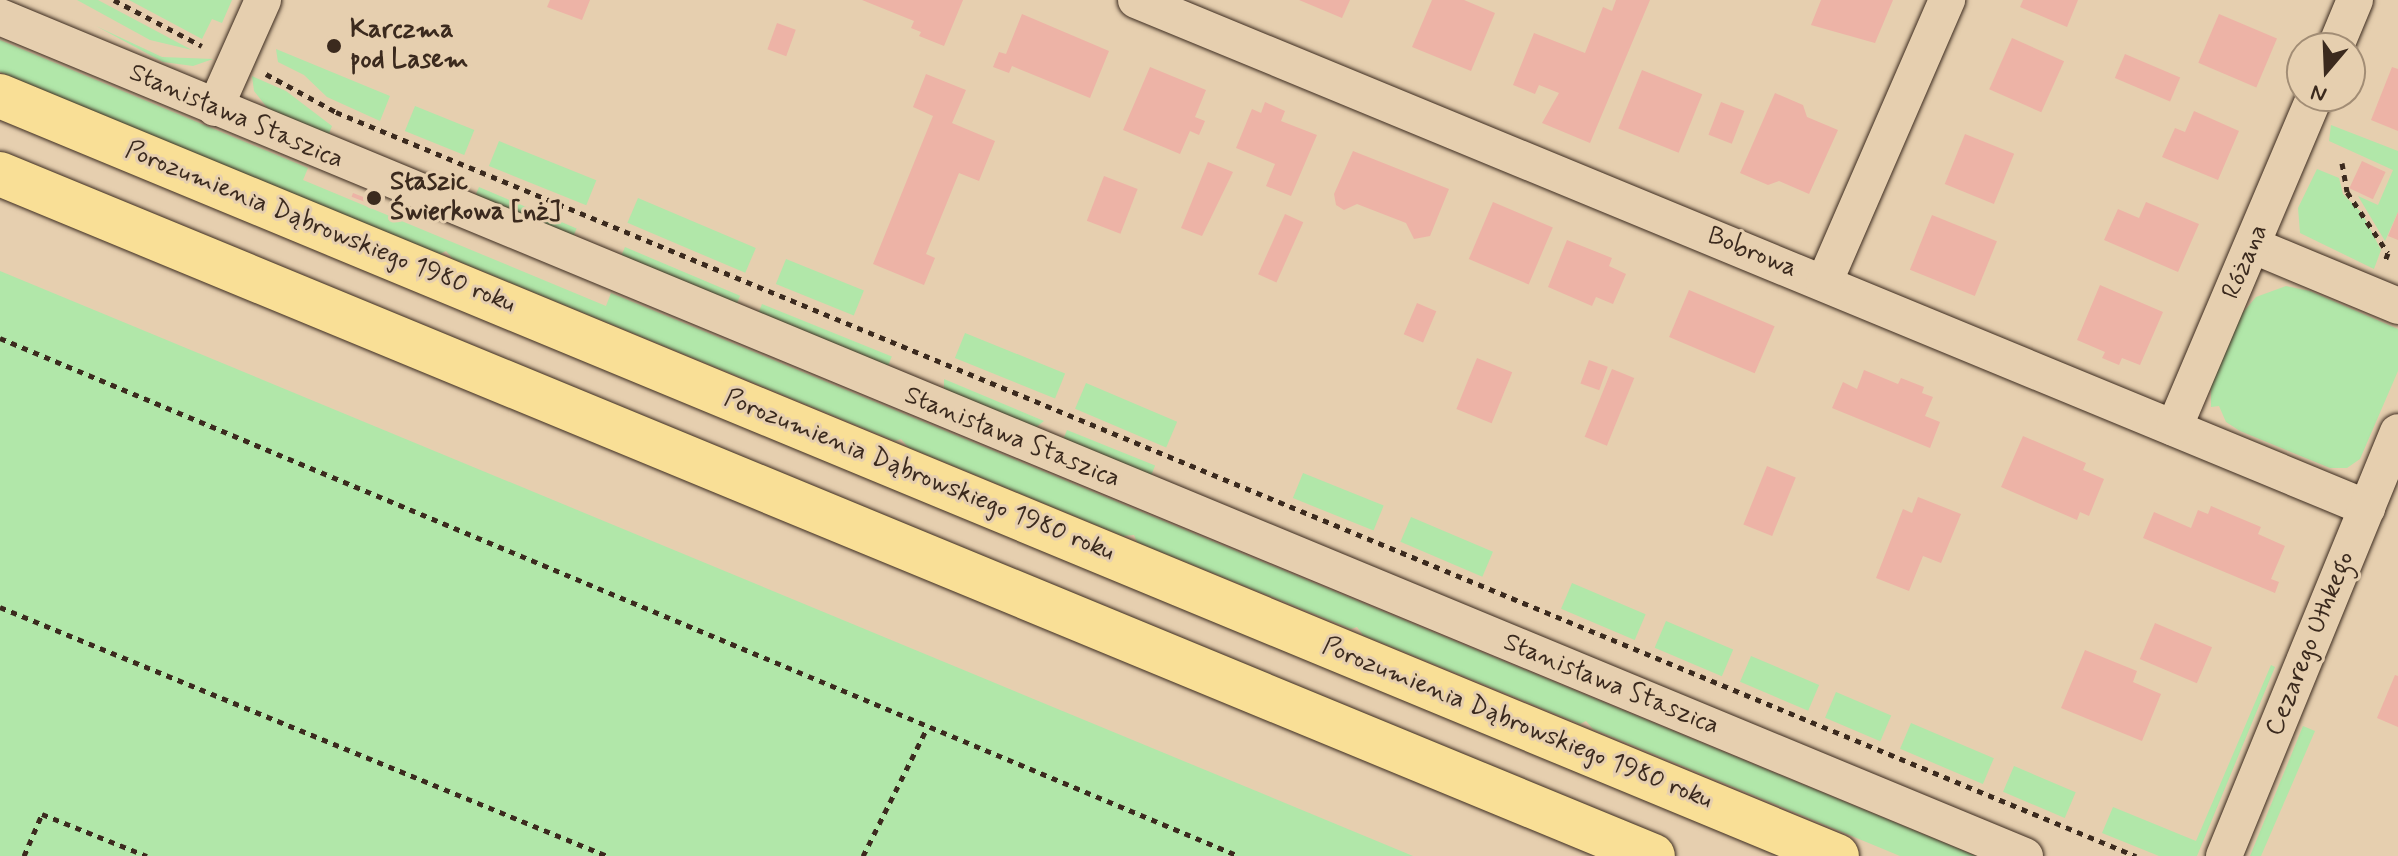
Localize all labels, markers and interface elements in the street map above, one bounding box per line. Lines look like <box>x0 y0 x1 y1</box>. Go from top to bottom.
place label: Karczma pod Lasem <box>350 15 473 76</box>
north arrow <box>2286 32 2366 112</box>
marker: Karczma pod Lasem <box>325 37 343 55</box>
street label: Stanisława Staszica <box>125 58 347 176</box>
text: N <box>2307 77 2330 108</box>
street label: Porozumienia Dąbrowskiego 1980 roku <box>120 135 520 321</box>
place label: Staszic Świerkowa [nż] <box>390 167 560 228</box>
marker: Staszic Świerkowa [nż] <box>365 189 383 207</box>
street label: Różana <box>2216 220 2276 304</box>
street label: Bobrowa <box>1702 221 1802 285</box>
street label: Stanisława Staszica <box>900 381 1124 495</box>
street label: Porozumienia Dąbrowskiego 1980 roku <box>719 383 1119 569</box>
street label: Cezarego Uthkego <box>2260 547 2362 741</box>
street label: Stanisława Staszica <box>1499 628 1723 742</box>
street label: Porozumienia Dąbrowskiego 1980 roku <box>1317 631 1717 817</box>

